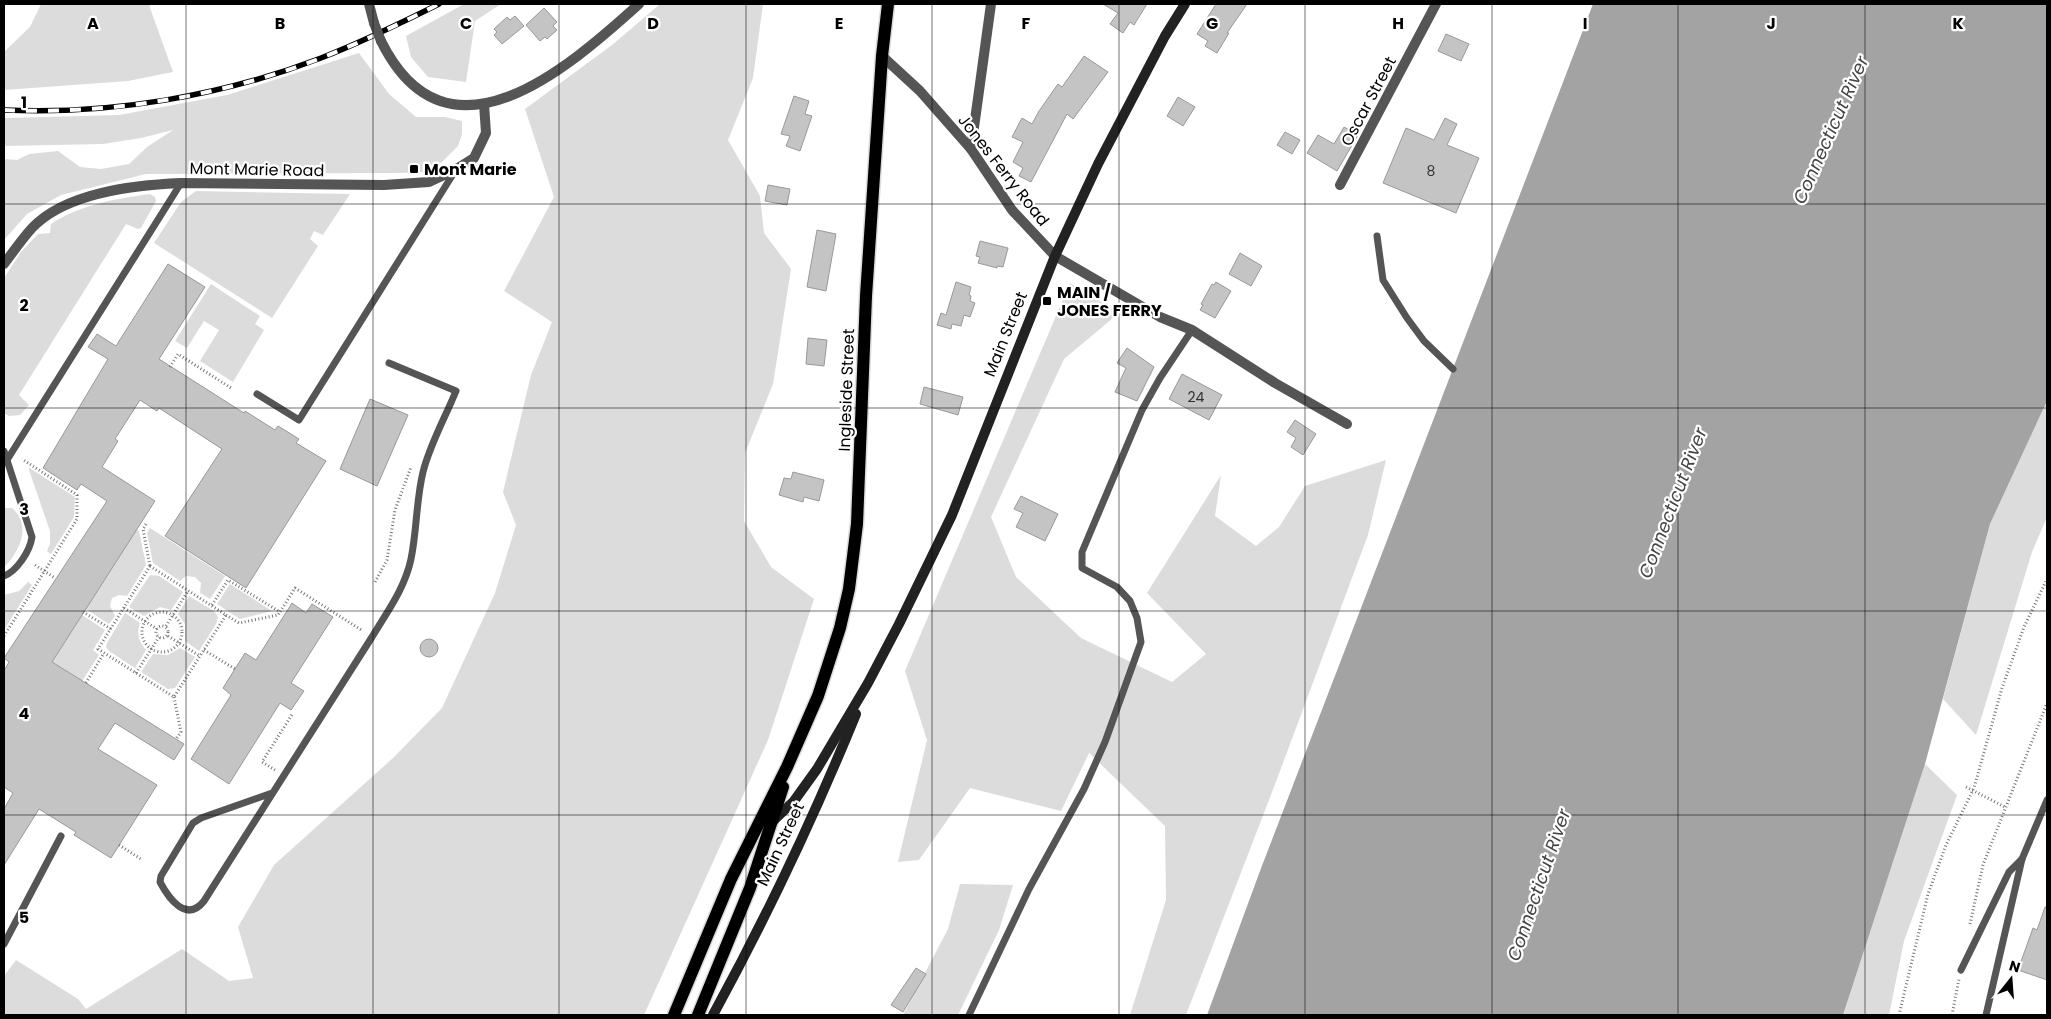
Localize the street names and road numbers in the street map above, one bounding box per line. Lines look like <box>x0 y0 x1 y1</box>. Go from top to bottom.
street label: Oscar Street <box>1335 52 1402 150</box>
street label: Jones Ferry Road <box>953 110 1055 231</box>
street label: Mont Marie Road <box>189 157 325 182</box>
street label: Main Street <box>978 288 1033 380</box>
street label: Ingleside Street <box>833 328 860 452</box>
street label: Main Street <box>751 798 810 890</box>

